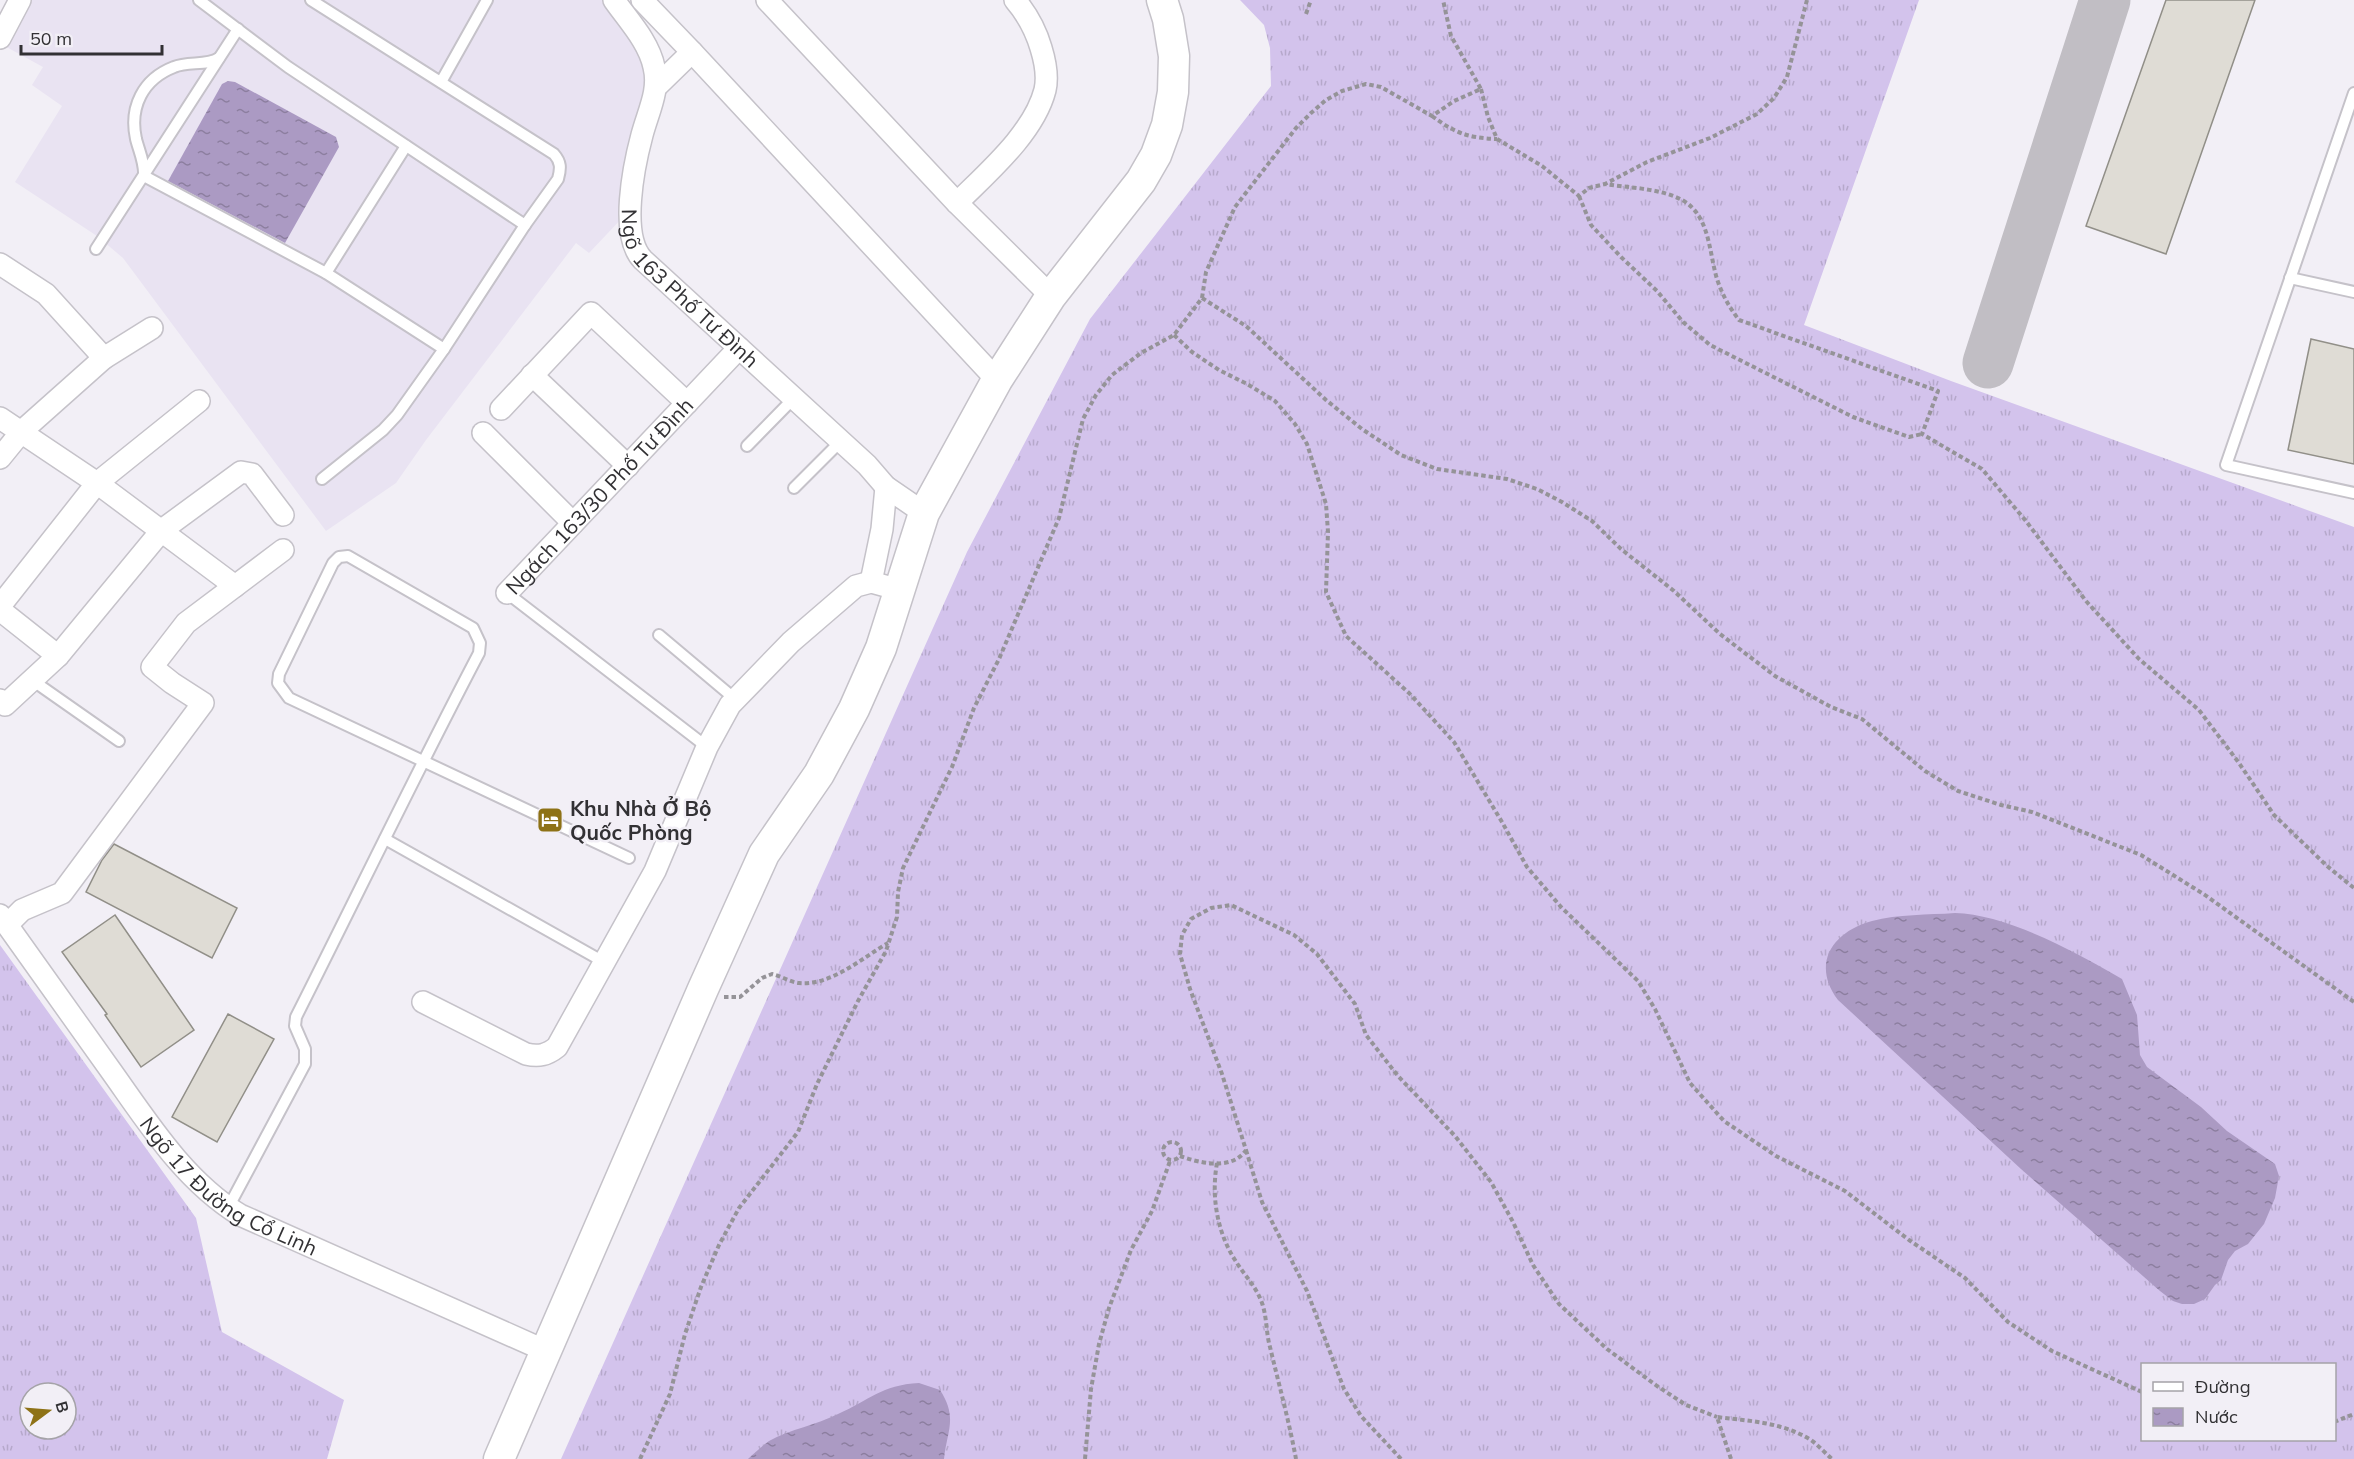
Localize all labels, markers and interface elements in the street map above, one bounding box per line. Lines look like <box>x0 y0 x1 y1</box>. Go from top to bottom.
scale bar <box>21 18 162 56</box>
text: 50 m <box>30 27 72 50</box>
street label: Ngõ 163 Phố Tư Đình <box>617 209 764 373</box>
street label: Ngách 163/30 Phố Tư Đình <box>500 392 698 599</box>
place label: Khu Nhà Ở Bộ Quốc Phòng <box>570 795 711 845</box>
hotel icon: Khu Nhà Ở Bộ Quốc Phòng <box>535 805 565 835</box>
street label: Ngõ 17 Đường Cổ Linh <box>135 1111 321 1261</box>
legend <box>2141 1363 2336 1441</box>
text: Đường <box>2195 1375 2251 1398</box>
north arrow <box>18 1381 78 1441</box>
text: B <box>51 1399 74 1415</box>
text: Nước <box>2195 1405 2238 1428</box>

